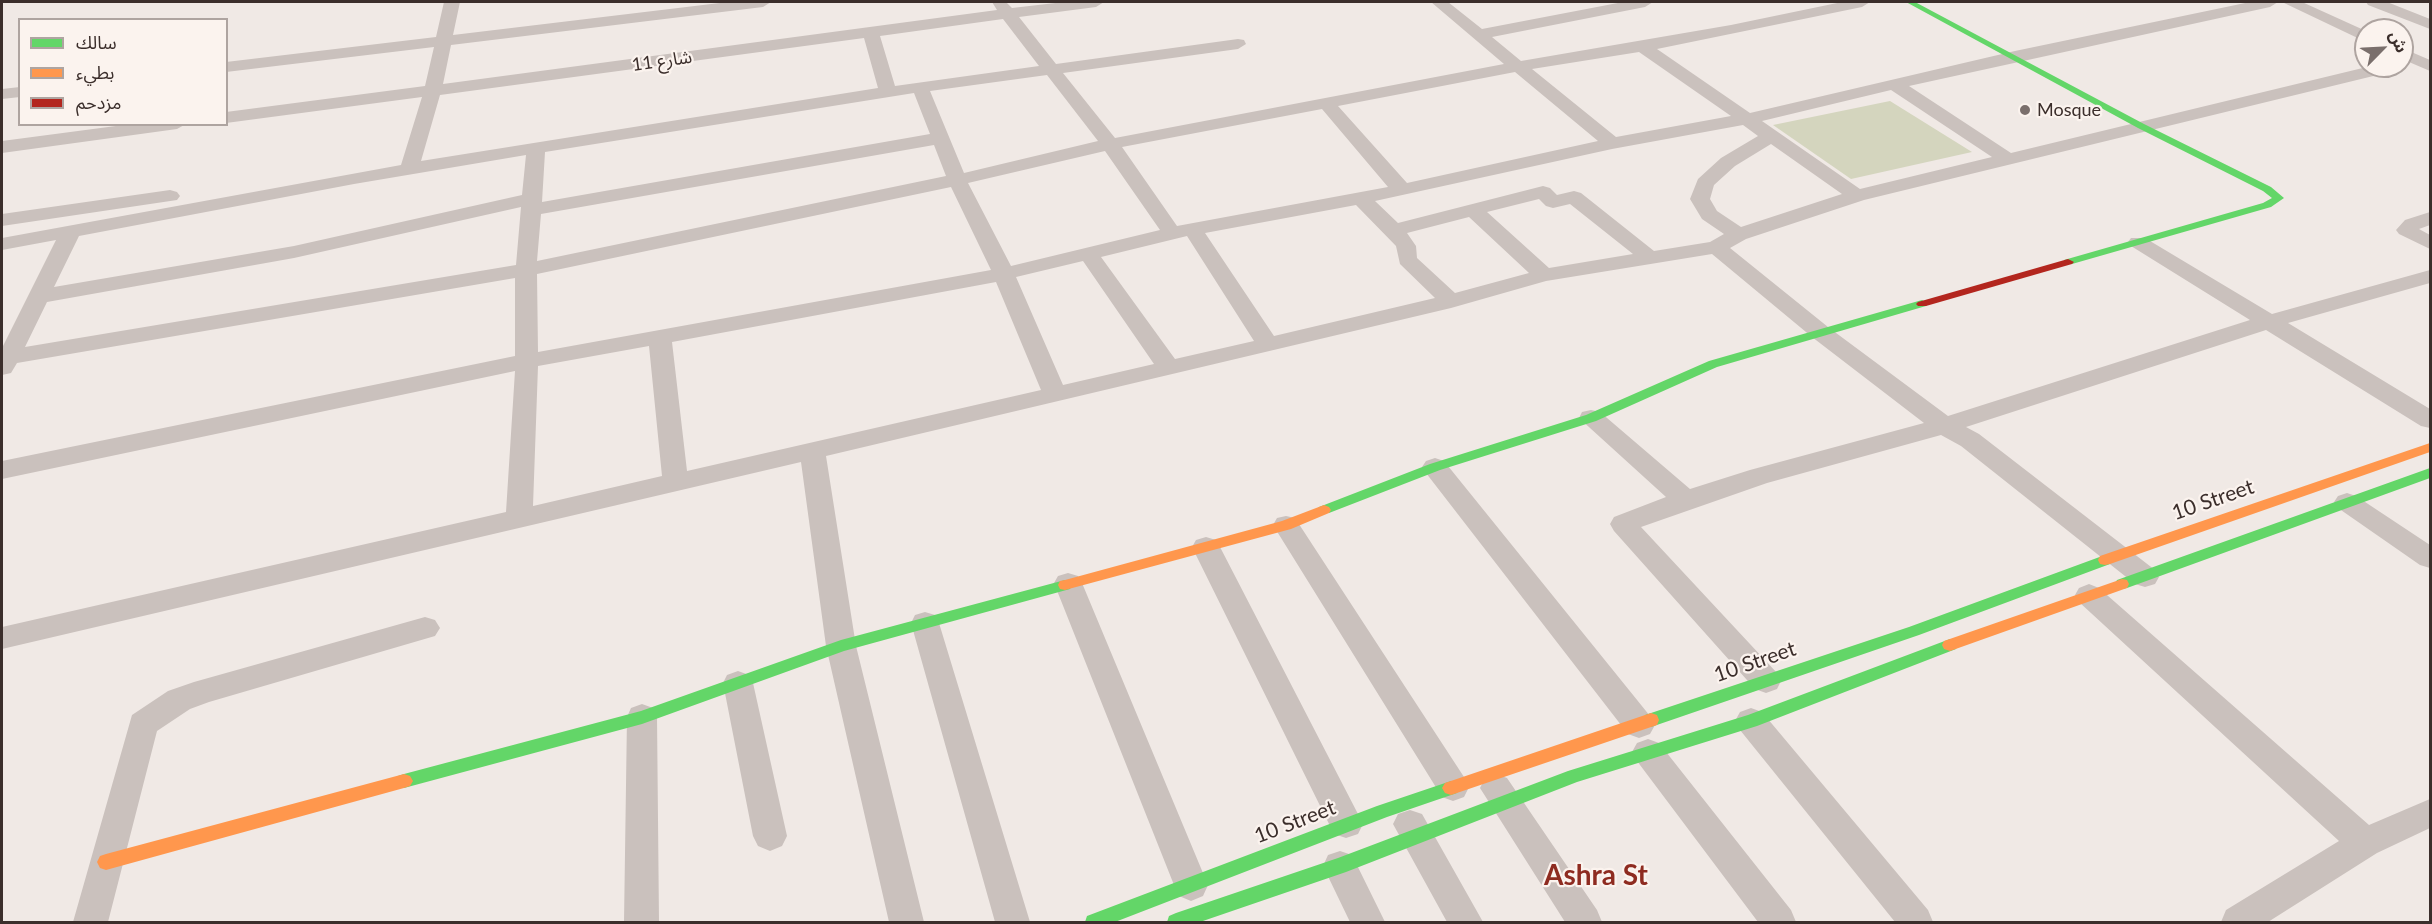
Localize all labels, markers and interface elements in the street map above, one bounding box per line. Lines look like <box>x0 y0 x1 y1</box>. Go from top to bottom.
legend <box>18 18 228 126</box>
north arrow <box>2354 18 2414 78</box>
text: ش <box>2386 27 2412 55</box>
text: سالك <box>76 31 117 53</box>
street label: شارع 11 <box>631 46 693 76</box>
text: بطيء <box>76 61 114 83</box>
text: مزدحم <box>76 91 121 113</box>
place label: Mosque <box>2037 99 2101 121</box>
marker: Mosque <box>2018 103 2032 117</box>
street label: 10 Street <box>2169 474 2257 526</box>
street label: 10 Street <box>1711 636 1799 688</box>
street label: 10 Street <box>1251 795 1339 849</box>
district label: Ashra St <box>1544 859 1648 893</box>

